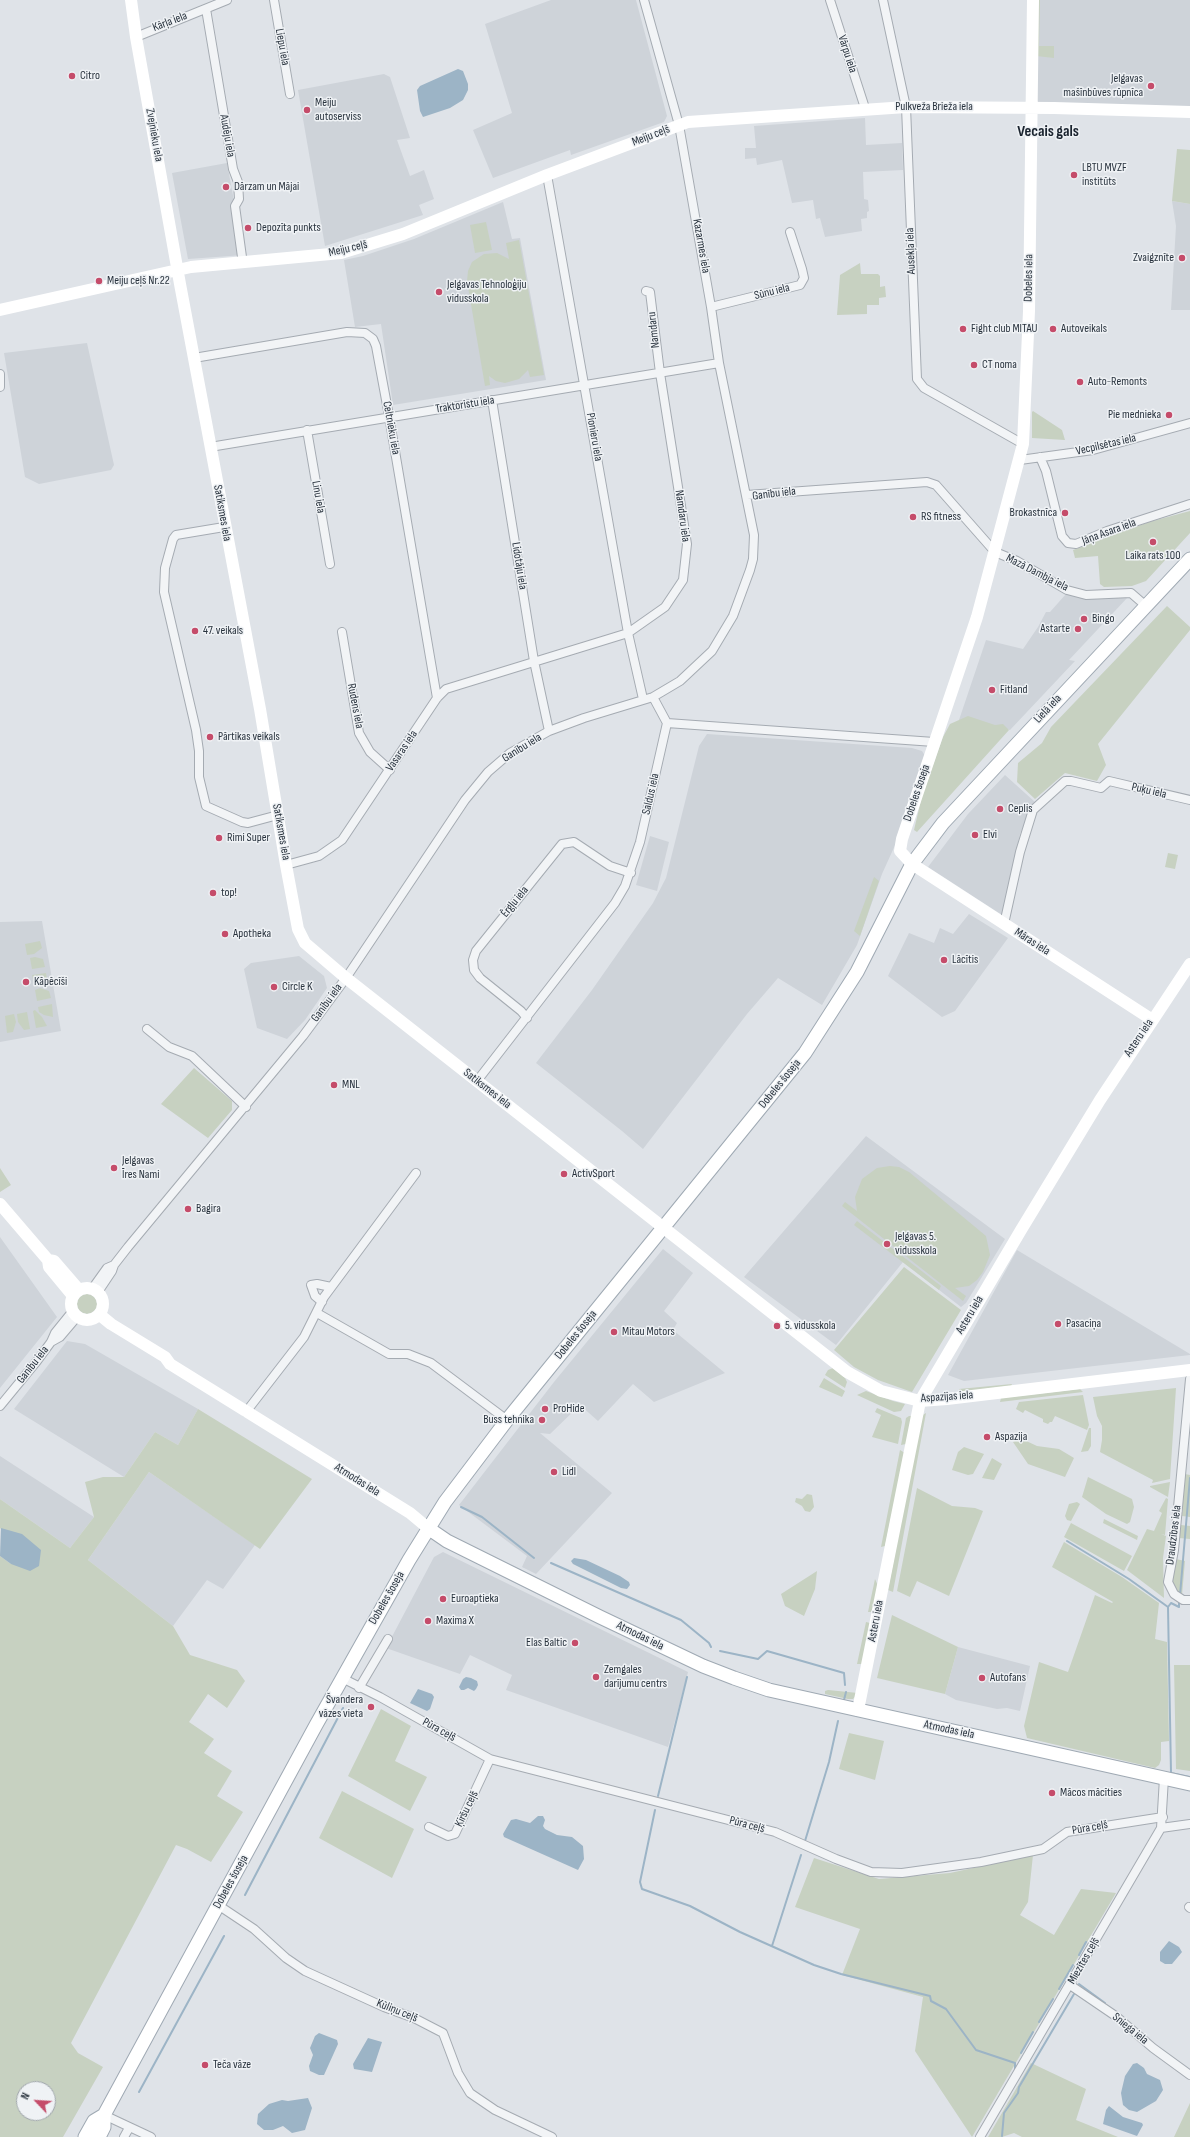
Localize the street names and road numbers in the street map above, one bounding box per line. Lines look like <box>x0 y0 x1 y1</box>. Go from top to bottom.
street label: Kārļa iela <box>151 9 189 35</box>
street label: Liepu iela <box>272 27 292 67</box>
street label: Vārpu iela <box>834 33 860 75</box>
street label: Pulkveža Brieža iela <box>895 100 973 114</box>
street label: Zvejnieku iela <box>142 107 166 163</box>
street label: Audēju iela <box>216 114 238 158</box>
street label: Meiju ceļš <box>630 122 672 150</box>
street label: Kazarmes iela <box>689 218 713 274</box>
street label: Ausekļa iela <box>903 227 919 275</box>
street label: Meiju ceļš <box>327 238 369 260</box>
street label: Dobeles iela <box>1021 254 1037 302</box>
street label: Sūnu iela <box>753 281 791 303</box>
street label: Namdaru <box>645 311 663 349</box>
street label: Traktoristu iela <box>435 393 495 417</box>
street label: Celtnieku iela <box>379 400 403 456</box>
street label: Pionieru iela <box>583 412 605 462</box>
street label: Vecpilsētas iela <box>1074 431 1138 459</box>
street label: Linu iela <box>308 480 328 514</box>
street label: Satiksmes iela <box>210 484 234 542</box>
street label: Ganību iela <box>751 484 797 504</box>
street label: Namdaru iela <box>671 489 693 543</box>
street label: Jāņa Asara iela <box>1080 516 1138 548</box>
street label: Lidotāju iela <box>508 541 530 591</box>
street label: Mazā Dambja iela <box>1003 551 1071 595</box>
street label: Rudens iela <box>344 682 366 730</box>
street label: Lielā iela <box>1031 692 1065 726</box>
street label: Vasaras iela <box>383 728 421 774</box>
street label: Ganību iela <box>500 730 544 766</box>
street label: Dobeles šoseja <box>901 763 933 823</box>
street label: Saldus iela <box>639 772 663 816</box>
street label: Puķu iela <box>1130 780 1168 802</box>
street label: Satiksmes iela <box>269 803 293 861</box>
street label: Ērgļu iela <box>498 884 532 920</box>
street label: Māras iela <box>1011 925 1053 959</box>
street label: Ganību iela <box>308 981 346 1025</box>
street label: Asteru iela <box>1121 1017 1157 1059</box>
street label: Dobeles šoseja <box>756 1056 804 1112</box>
street label: Satiksmes iela <box>460 1066 514 1112</box>
street label: Asteru iela <box>953 1293 987 1337</box>
street label: Dobeles šoseja <box>552 1307 600 1363</box>
street label: Ganību iela <box>14 1343 52 1387</box>
street label: Aspazijas iela <box>920 1388 974 1406</box>
street label: Atmodas iela <box>331 1460 383 1500</box>
street label: Draudzības iela <box>1163 1504 1185 1566</box>
street label: Dobeles šoseja <box>366 1569 408 1627</box>
street label: Asteru iela <box>865 1599 887 1643</box>
street label: Atmodas iela <box>614 1618 666 1654</box>
street label: Pūra ceļš <box>420 1715 458 1745</box>
street label: Atmodas iela <box>922 1718 976 1742</box>
street label: Ķiršu ceļš <box>452 1789 482 1829</box>
street label: Pūra ceļš <box>728 1813 766 1837</box>
street label: Pūra ceļš <box>1071 1818 1109 1838</box>
street label: Dobeles šoseja <box>210 1853 252 1911</box>
street label: Miezītes ceļš <box>1065 1935 1103 1987</box>
street label: Kūliņu ceļš <box>374 1996 420 2026</box>
street label: Sniega iela <box>1109 2010 1151 2048</box>

